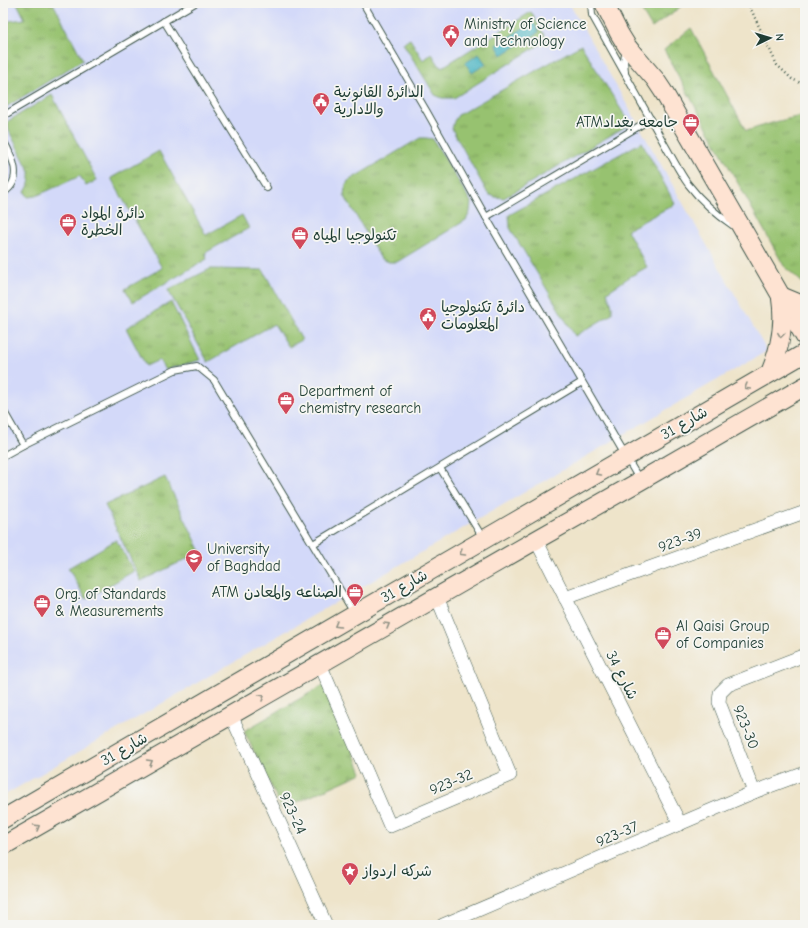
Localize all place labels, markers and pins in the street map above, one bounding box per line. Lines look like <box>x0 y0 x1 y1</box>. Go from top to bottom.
place label: Ministry of Science and Technology <box>464 15 587 50</box>
public building icon: Ministry of Science and Technology <box>441 23 461 48</box>
place label: الدائرة القانونية والادارية <box>334 83 423 118</box>
public building icon: الدائرة القانونية والادارية <box>311 91 331 116</box>
office icon: ATMجامعه بغداد <box>681 112 701 137</box>
place label: ATMجامعه بغداد <box>576 113 678 131</box>
place label: دائرة المواد الخطرة <box>81 204 145 239</box>
office icon: دائرة المواد الخطرة <box>58 212 78 237</box>
office icon: تكنولوجيا المياه <box>290 225 310 250</box>
place label: تكنولوجيا المياه <box>313 226 397 244</box>
place label: دائرة تكنولوجيا المعلومات <box>441 298 525 333</box>
public building icon: دائرة تكنولوجيا المعلومات <box>418 306 438 331</box>
place label: Department of chemistry research <box>299 382 421 417</box>
office icon: Department of chemistry research <box>276 390 296 415</box>
place label: University of Baghdad <box>207 540 281 575</box>
school or university icon: University of Baghdad <box>184 548 204 573</box>
office icon: ATM الصناعه والمعادن <box>345 582 365 607</box>
place label: ATM الصناعه والمعادن <box>212 583 342 601</box>
place label: Org. of Standards & Measurements <box>55 585 166 620</box>
office icon: Org. of Standards & Measurements <box>32 593 52 618</box>
place label: Al Qaisi Group of Companies <box>676 617 769 652</box>
office icon: Al Qaisi Group of Companies <box>653 625 673 650</box>
place icon: شركه اردواز <box>340 861 360 886</box>
place label: شركه اردواز <box>362 862 432 880</box>

